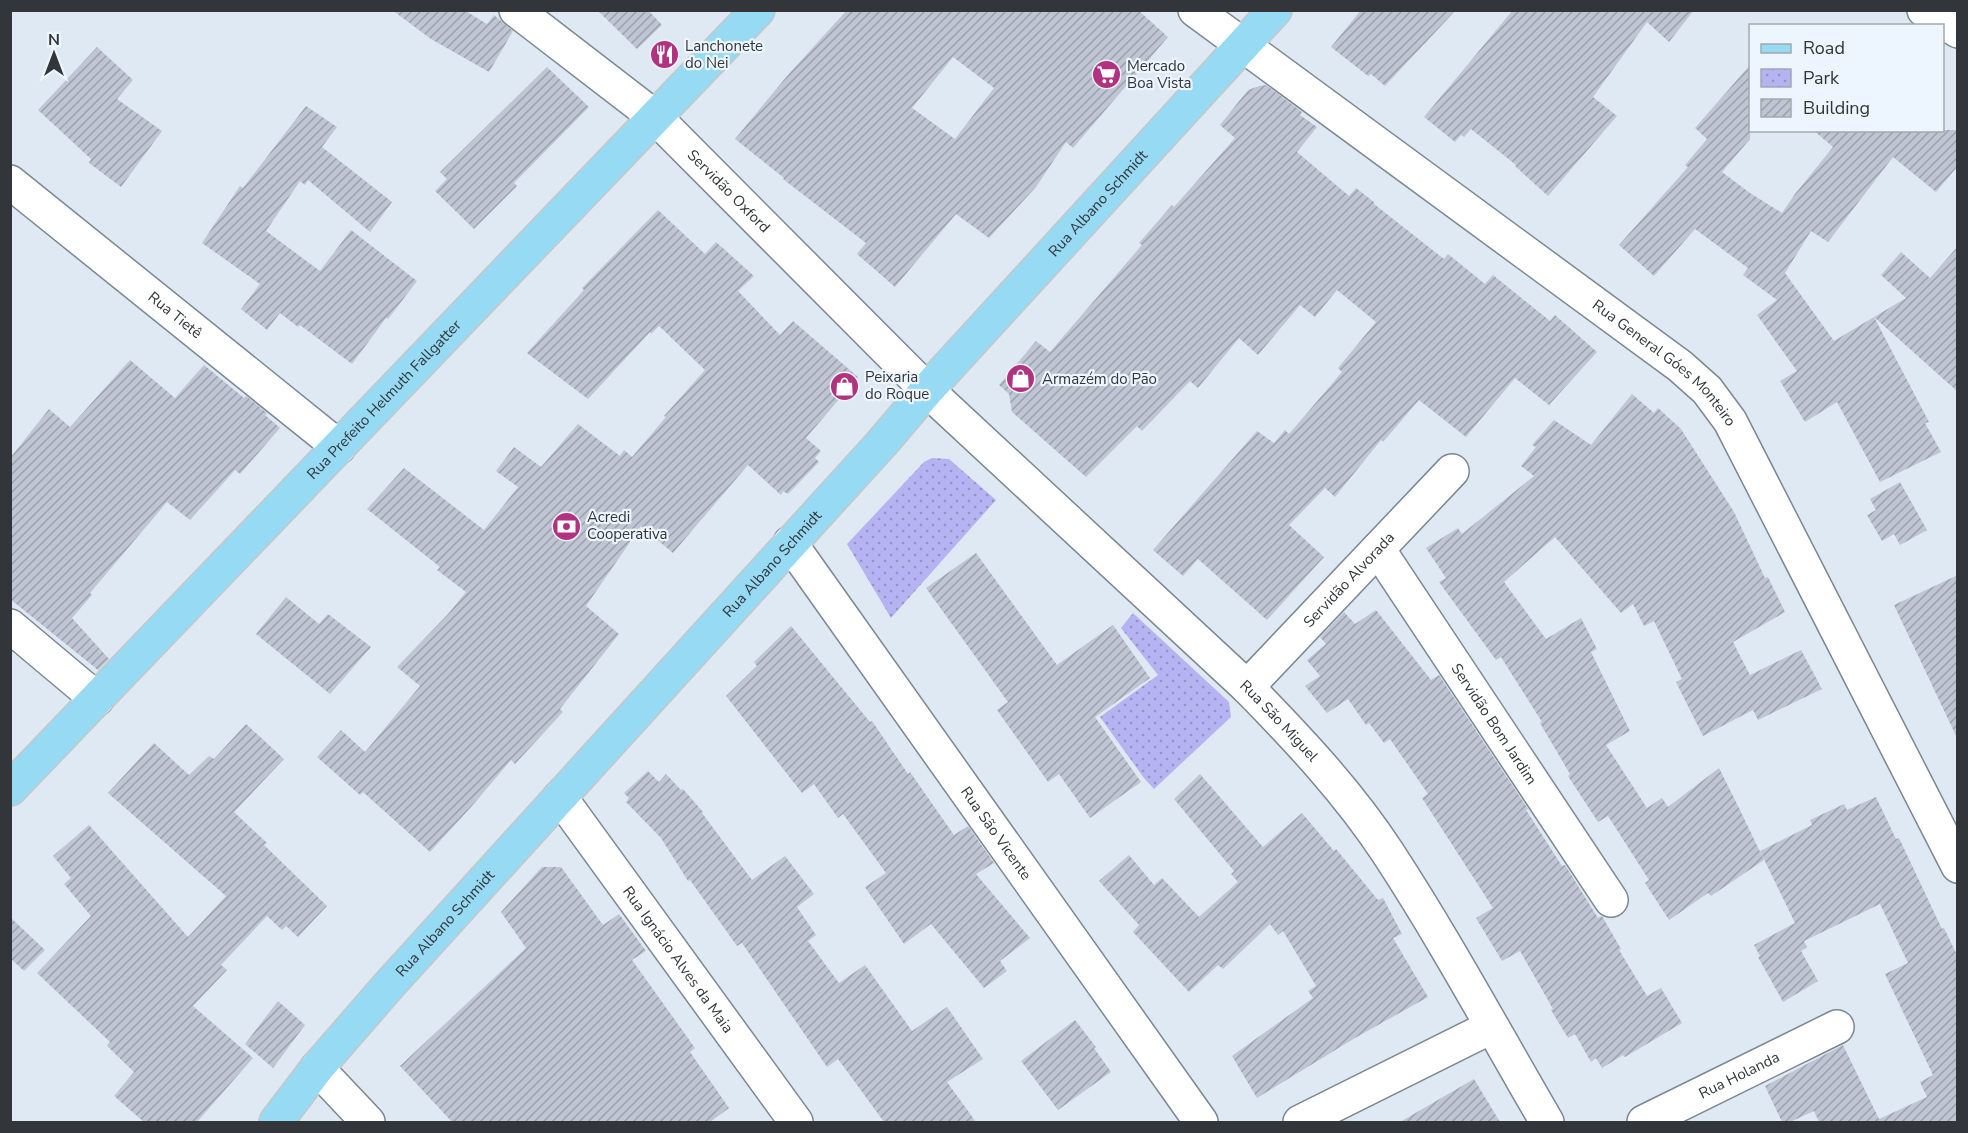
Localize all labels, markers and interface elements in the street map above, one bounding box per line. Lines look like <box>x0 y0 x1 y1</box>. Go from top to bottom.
north arrow <box>24 24 84 84</box>
legend <box>1749 24 1944 132</box>
text: N <box>48 29 60 51</box>
place label: Lanchonete do Nei <box>685 36 763 73</box>
text: Road <box>1803 36 1845 60</box>
restaurant icon: Lanchonete do Nei <box>648 39 680 71</box>
place label: Mercado Boa Vista <box>1127 56 1191 93</box>
supermarket icon: Mercado Boa Vista <box>1090 59 1122 91</box>
text: Park <box>1803 66 1840 90</box>
text: Building <box>1803 96 1870 120</box>
street label: Servidão Oxford <box>683 145 775 237</box>
street label: Rua Albano Schmidt <box>1044 145 1152 261</box>
street label: Rua Tietê <box>144 287 206 343</box>
street label: Rua General Góes Monteiro <box>1588 295 1741 429</box>
street label: Rua Prefeito Helmuth Fallgatter <box>303 315 466 484</box>
shop icon: Armazém do Pão <box>1005 363 1037 395</box>
place label: Peixaria do Roque <box>865 367 929 404</box>
place label: Armazém do Pão <box>1042 369 1157 389</box>
shop icon: Peixaria do Roque <box>828 370 860 402</box>
street label: Rua Albano Schmidt <box>718 505 826 622</box>
place label: Acredi Cooperativa <box>587 507 667 544</box>
bank icon: Acredi Cooperativa <box>550 510 582 542</box>
street label: Servidão Alvorada <box>1299 528 1399 632</box>
street label: Servidão Bom Jardim <box>1447 659 1542 788</box>
street label: Rua São Miguel <box>1236 675 1323 766</box>
street label: Rua São Vicente <box>956 783 1036 884</box>
street label: Rua Albano Schmidt <box>391 865 499 981</box>
street label: Rua Ignácio Alves da Maia <box>618 882 738 1037</box>
street label: Rua Holanda <box>1695 1047 1783 1104</box>

